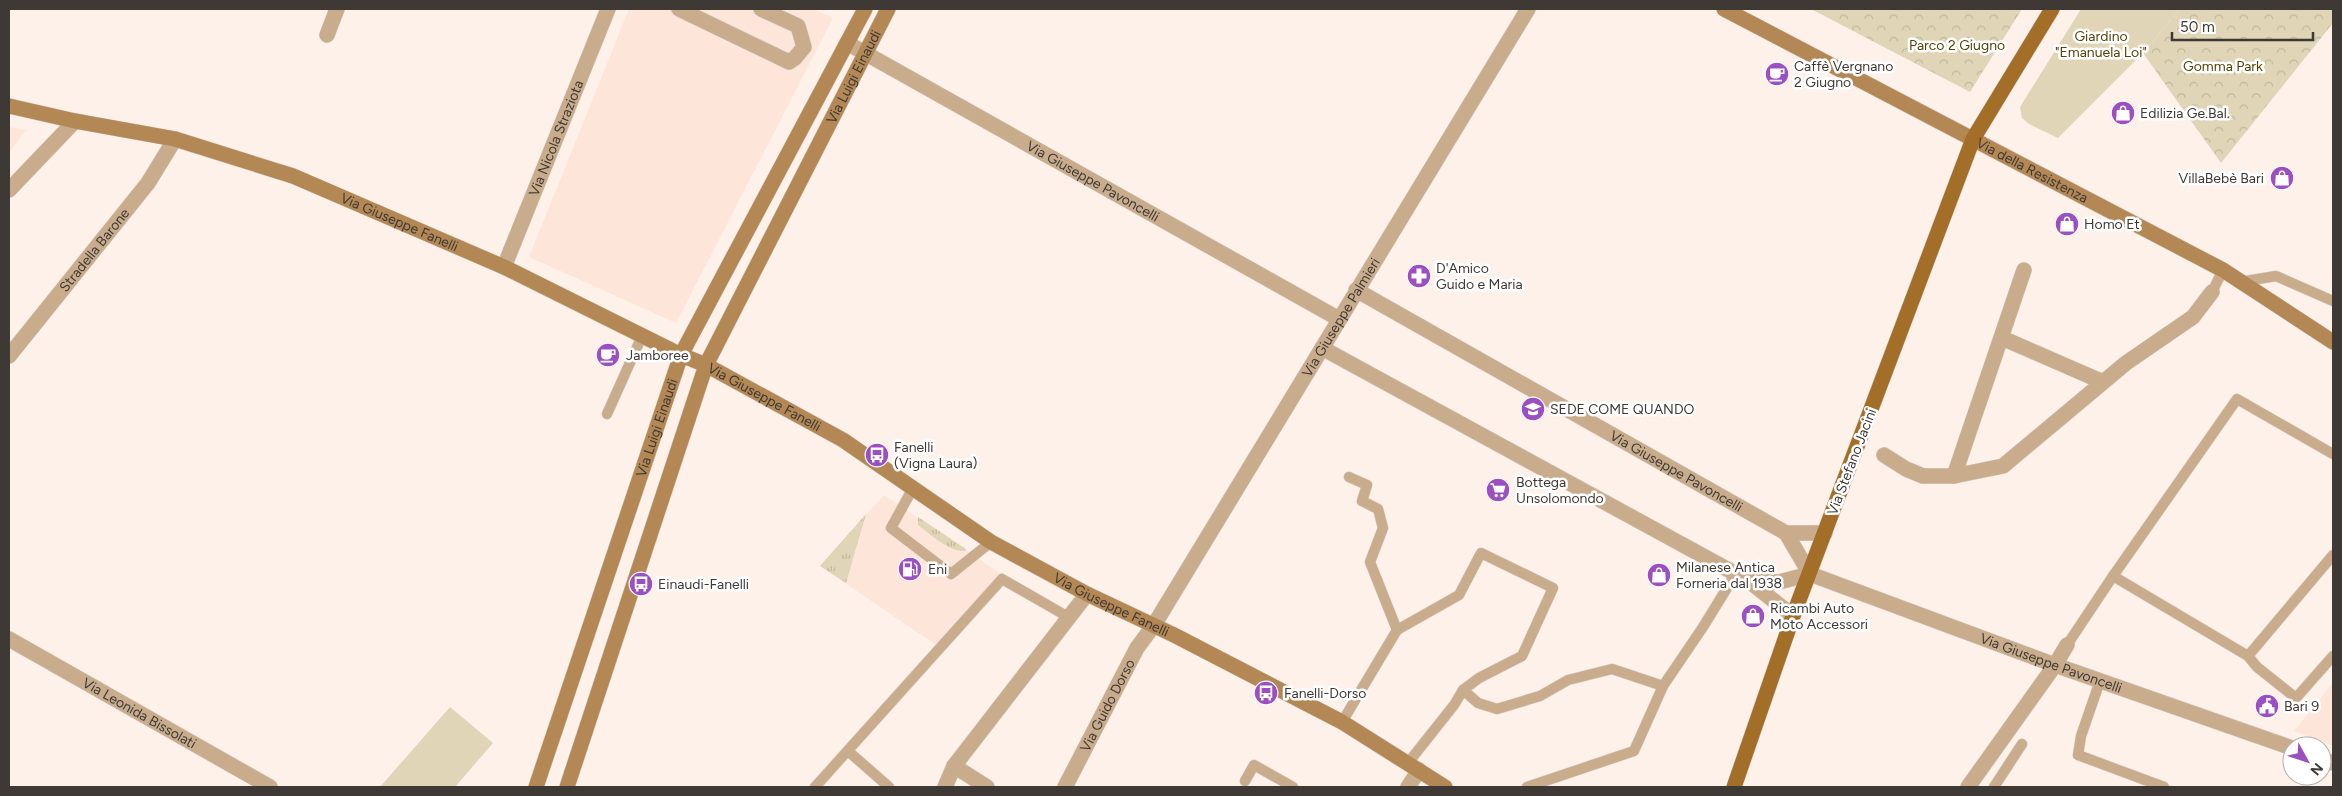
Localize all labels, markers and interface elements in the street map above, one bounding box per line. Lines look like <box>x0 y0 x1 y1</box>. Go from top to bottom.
scale bar <box>2172 10 2313 42</box>
text: 50 m <box>2180 18 2215 36</box>
street label: Via Luigi Einaudi <box>822 27 884 126</box>
park label: Giardino "Emanuela Loi" <box>2055 28 2147 61</box>
park label: Parco 2 Giugno <box>1909 37 2005 54</box>
place label: Caffè Vergnano 2 Giugno <box>1794 58 1893 91</box>
park label: Gomma Park <box>2183 58 2263 75</box>
cafe icon: Caffè Vergnano 2 Giugno <box>1764 61 1790 87</box>
street label: Via Nicola Straziota <box>525 78 587 199</box>
shop icon: Edilizia Ge.Bal. <box>2110 100 2136 126</box>
place label: Edilizia Ge.Bal. <box>2140 105 2230 122</box>
street label: Via della Resistenza <box>1974 134 2091 206</box>
street label: Via Giuseppe Pavoncelli <box>1023 137 1162 225</box>
shop icon: VillaBebè Bari <box>2269 165 2295 191</box>
place label: VillaBebè Bari <box>2179 170 2264 187</box>
street label: Via Giuseppe Fanelli <box>338 189 461 255</box>
street label: Stradella Barone <box>55 204 133 295</box>
shop icon: Homo Et <box>2054 211 2080 237</box>
place label: Homo Et <box>2084 216 2140 233</box>
street label: Via Giuseppe Palmieri <box>1298 255 1383 380</box>
place label: D'Amico Guido e Maria <box>1436 260 1523 293</box>
pharmacy icon: D'Amico Guido e Maria <box>1406 263 1432 289</box>
cafe icon: Jamboree <box>595 342 621 368</box>
place label: Jamboree <box>626 347 689 364</box>
street label: Via Giuseppe Fanelli <box>705 359 824 435</box>
street label: Via Luigi Einaudi <box>632 376 681 479</box>
school or university icon: SEDE COME QUANDO <box>1520 396 1546 422</box>
place label: SEDE COME QUANDO <box>1550 401 1695 418</box>
street label: Via Stefano Jacini <box>1824 406 1880 518</box>
street label: Via Giuseppe Pavoncelli <box>1607 427 1746 515</box>
place label: Fanelli (Vigna Laura) <box>894 439 978 472</box>
bus stop icon: Fanelli (Vigna Laura) <box>864 442 890 468</box>
place label: Bottega Unsolomondo <box>1516 474 1604 507</box>
supermarket icon: Bottega Unsolomondo <box>1485 477 1511 503</box>
fuel station icon: Eni <box>897 556 923 582</box>
place label: Milanese Antica Forneria dal 1938 <box>1676 559 1782 592</box>
place label: Eni <box>928 561 947 578</box>
shop icon: Milanese Antica Forneria dal 1938 <box>1646 562 1672 588</box>
street label: Via Giuseppe Fanelli <box>1051 569 1172 640</box>
bus stop icon: Einaudi-Fanelli <box>628 571 654 597</box>
place label: Einaudi-Fanelli <box>658 576 749 593</box>
place label: Ricambi Auto Moto Accessori <box>1770 600 1868 633</box>
shop icon: Ricambi Auto Moto Accessori <box>1740 603 1766 629</box>
street label: Via Giuseppe Pavoncelli <box>1978 629 2124 696</box>
street label: Via Guido Dorso <box>1076 656 1138 755</box>
street label: Via Leonida Bissolati <box>79 674 199 752</box>
bus stop icon: Fanelli-Dorso <box>1253 680 1279 706</box>
place label: Fanelli-Dorso <box>1284 685 1367 702</box>
public building icon: Bari 9 <box>2254 693 2280 719</box>
place label: Bari 9 <box>2284 698 2319 715</box>
north arrow <box>2282 736 2332 786</box>
text: N <box>2307 759 2327 779</box>

